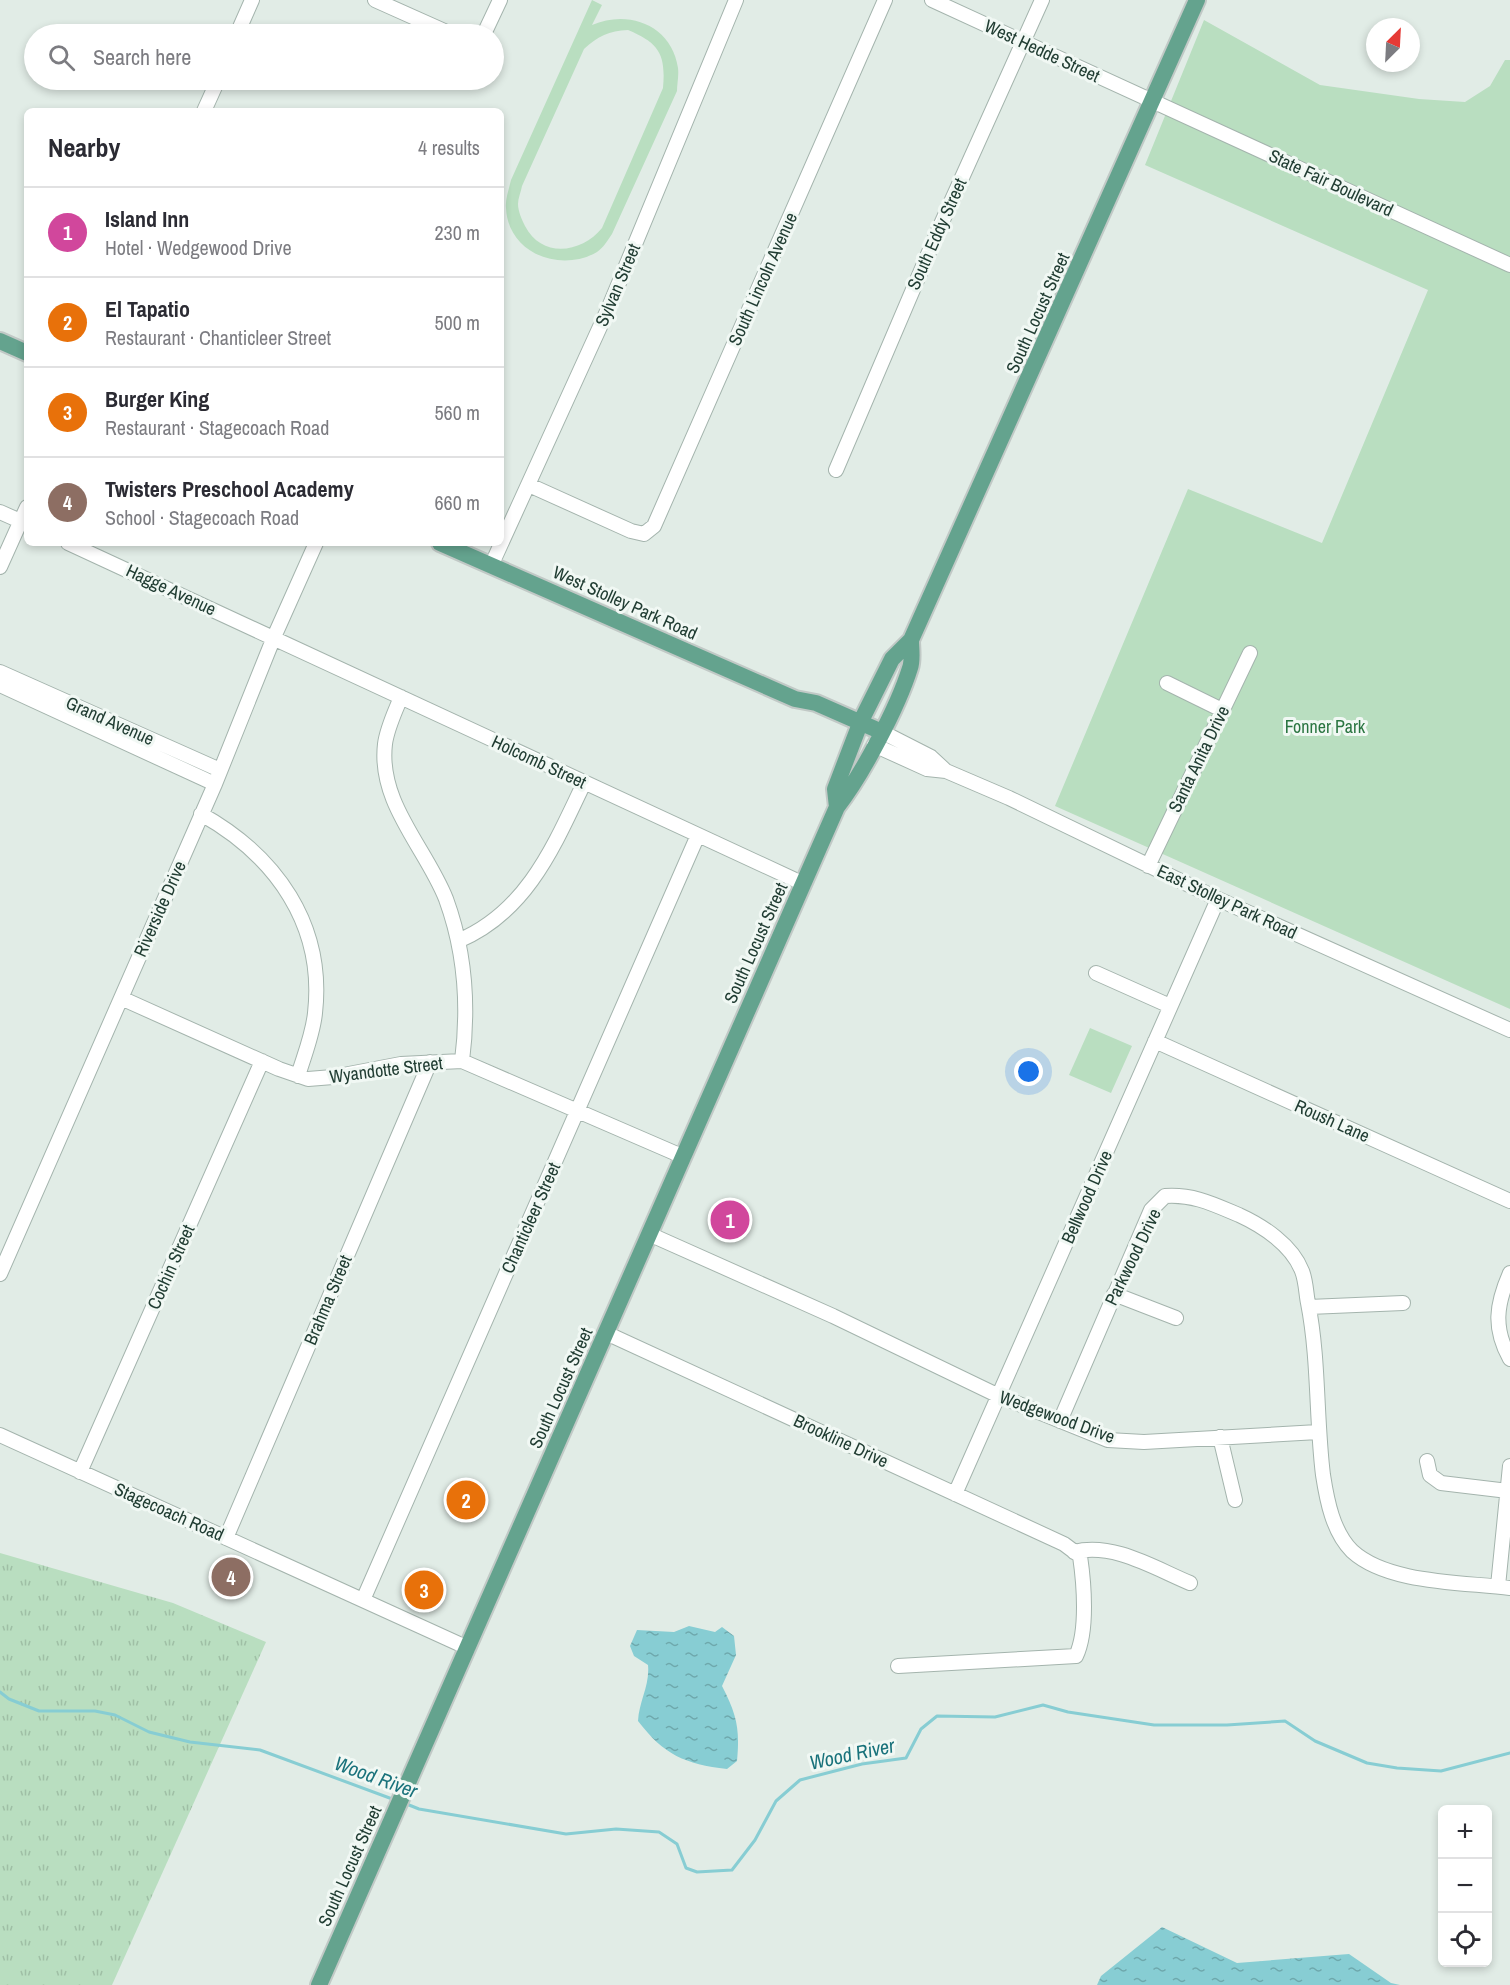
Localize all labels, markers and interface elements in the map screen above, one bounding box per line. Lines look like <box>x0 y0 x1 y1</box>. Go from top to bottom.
street label: West Hedde Street <box>981 13 1104 88</box>
north arrow <box>1366 18 1420 72</box>
search box <box>24 24 504 90</box>
icon: search <box>45 41 78 74</box>
text: Search here <box>93 42 191 72</box>
text: Nearby <box>48 130 120 165</box>
text: 4 results <box>418 134 480 161</box>
street label: State Fair Boulevard <box>1265 143 1398 222</box>
street label: South Eddy Street <box>901 174 972 294</box>
text: Island Inn <box>105 204 189 234</box>
street label: South Lincoln Avenue <box>722 208 803 349</box>
text: 1 <box>63 219 72 246</box>
text: 230 m <box>434 219 480 246</box>
text: Hotel · Wedgewood Drive <box>105 234 292 261</box>
street label: Sylvan Street <box>589 240 646 330</box>
street label: South Locust Street <box>1000 248 1075 377</box>
text: El Tapatio <box>105 294 190 324</box>
text: 2 <box>63 309 72 336</box>
text: 500 m <box>434 309 480 336</box>
text: Restaurant · Chanticleer Street <box>105 324 331 351</box>
text: Burger King <box>105 384 209 414</box>
text: 3 <box>63 399 72 426</box>
text: 560 m <box>434 399 480 426</box>
text: Restaurant · Stagecoach Road <box>105 414 329 441</box>
text: Twisters Preschool Academy <box>105 474 354 504</box>
text: 4 <box>63 489 72 516</box>
text: 660 m <box>434 489 480 516</box>
text: School · Stagecoach Road <box>105 504 299 531</box>
street label: Hagge Avenue <box>122 558 220 621</box>
street label: West Stolley Park Road <box>549 559 701 646</box>
street label: Grand Avenue <box>62 690 158 751</box>
street label: Santa Anita Drive <box>1162 701 1235 816</box>
park label: Fonner Park <box>1285 714 1366 739</box>
street label: Holcomb Street <box>488 729 591 794</box>
street label: Riverside Drive <box>127 857 192 961</box>
street label: East Stolley Park Road <box>1153 858 1301 945</box>
street label: South Locust Street <box>718 878 793 1007</box>
street label: Wyandotte Street <box>328 1050 444 1089</box>
your location <box>1014 1057 1043 1086</box>
street label: Roush Lane <box>1291 1093 1374 1148</box>
street label: Bellwood Drive <box>1055 1146 1118 1247</box>
street label: Chanticleer Street <box>495 1158 566 1277</box>
pin: 1 <box>710 1198 750 1242</box>
street label: Parkwood Drive <box>1098 1204 1167 1309</box>
street label: Cochin Street <box>141 1220 200 1313</box>
street label: Brahma Street <box>297 1251 358 1348</box>
street label: South Locust Street <box>523 1323 598 1452</box>
street label: Wedgewood Drive <box>996 1384 1118 1449</box>
street label: Brookline Drive <box>790 1408 893 1473</box>
street label: Stagecoach Road <box>111 1476 228 1547</box>
pin: 2 <box>446 1478 486 1522</box>
pin: 4 <box>212 1554 250 1600</box>
pin: 3 <box>404 1568 444 1612</box>
water label: Wood River <box>807 1731 897 1776</box>
water label: Wood River <box>331 1749 422 1804</box>
street label: South Locust Street <box>312 1801 387 1930</box>
map controls <box>1438 1805 1492 1967</box>
button: + <box>1438 1805 1492 1859</box>
button: − <box>1438 1859 1492 1913</box>
button: locate <box>1438 1913 1492 1967</box>

